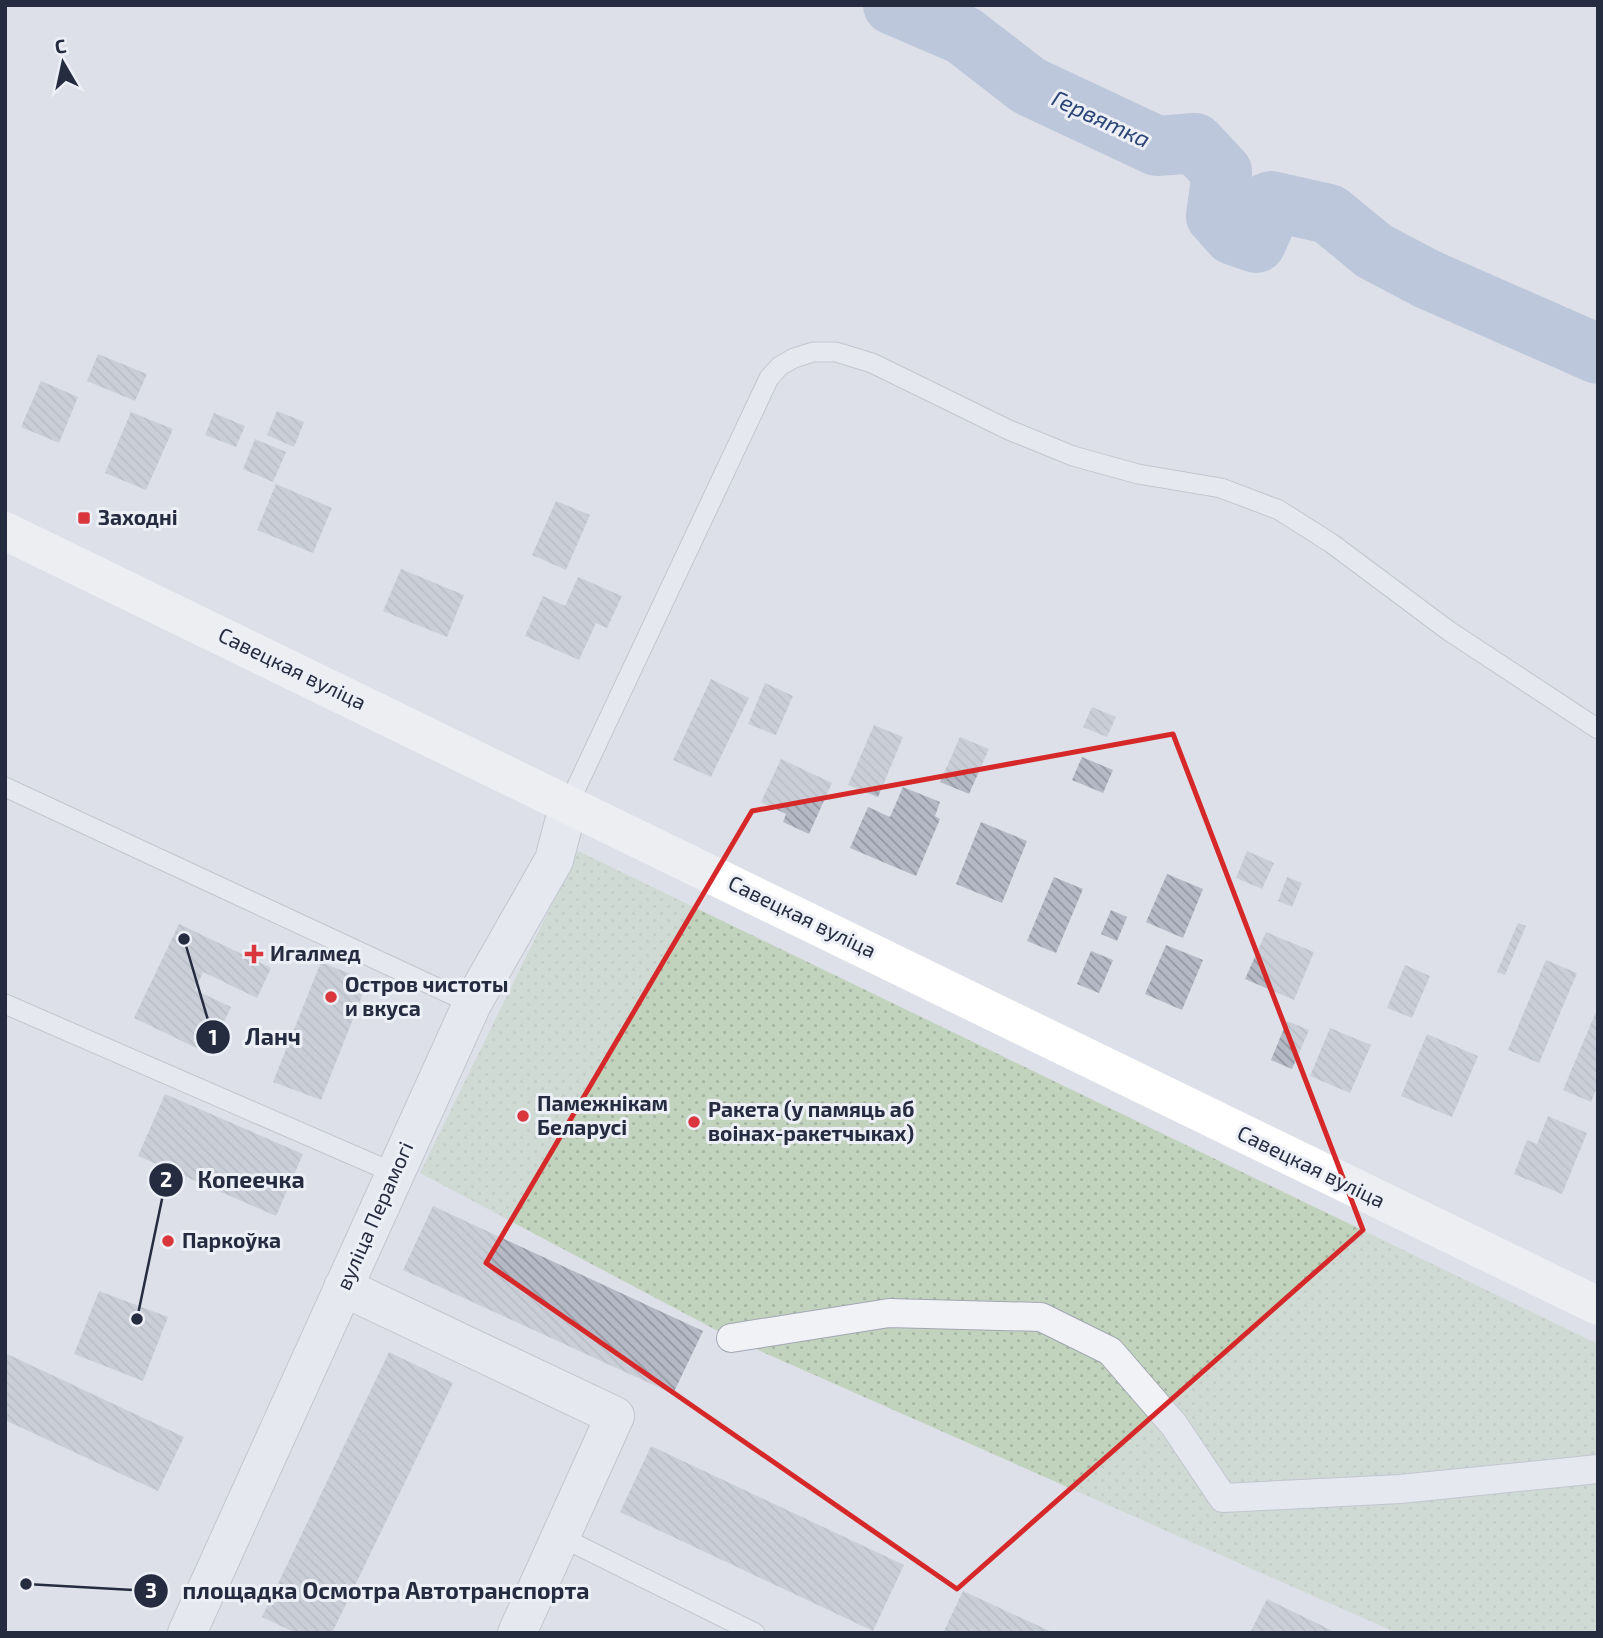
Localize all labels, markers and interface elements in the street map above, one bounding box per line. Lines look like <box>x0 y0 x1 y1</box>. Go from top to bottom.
north arrow <box>28 28 98 98</box>
text: С <box>53 33 68 58</box>
water label: Гервятка <box>1048 83 1155 153</box>
place label: Заходні <box>98 504 178 529</box>
marker: Заходні <box>76 510 92 526</box>
street label: Савецкая вуліца <box>214 621 371 715</box>
street label: Савецкая вуліца <box>724 869 881 963</box>
place label: Игалмед <box>270 940 361 965</box>
marker: Игалмед <box>244 944 264 964</box>
place label: Остров чистоты и вкуса <box>345 971 508 1020</box>
marker: Остров чистоты и вкуса <box>323 989 339 1005</box>
callout: Ланч <box>196 1015 315 1059</box>
text: Ланч <box>245 1022 301 1050</box>
text: 1 <box>208 1024 218 1049</box>
place label: Памежнікам Беларусі <box>537 1090 668 1139</box>
place label: Ракета (у памяць аб воінах-ракетчыках) <box>708 1096 914 1145</box>
marker: Памежнікам Беларусі <box>515 1108 531 1124</box>
marker: Ракета (у памяць аб воінах-ракетчыках) <box>686 1114 702 1130</box>
street label: Савецкая вуліца <box>1233 1119 1390 1213</box>
street label: вуліца Перамогі <box>330 1137 418 1294</box>
callout: Копеечка <box>149 1158 319 1202</box>
text: Копеечка <box>197 1165 305 1193</box>
text: 2 <box>160 1166 172 1191</box>
place label: Паркоўка <box>182 1227 281 1252</box>
marker: Паркоўка <box>160 1233 176 1249</box>
callout: площадка Осмотра Автотранспорта <box>133 1569 603 1613</box>
text: площадка Осмотра Автотранспорта <box>183 1576 589 1604</box>
text: 3 <box>145 1577 157 1602</box>

